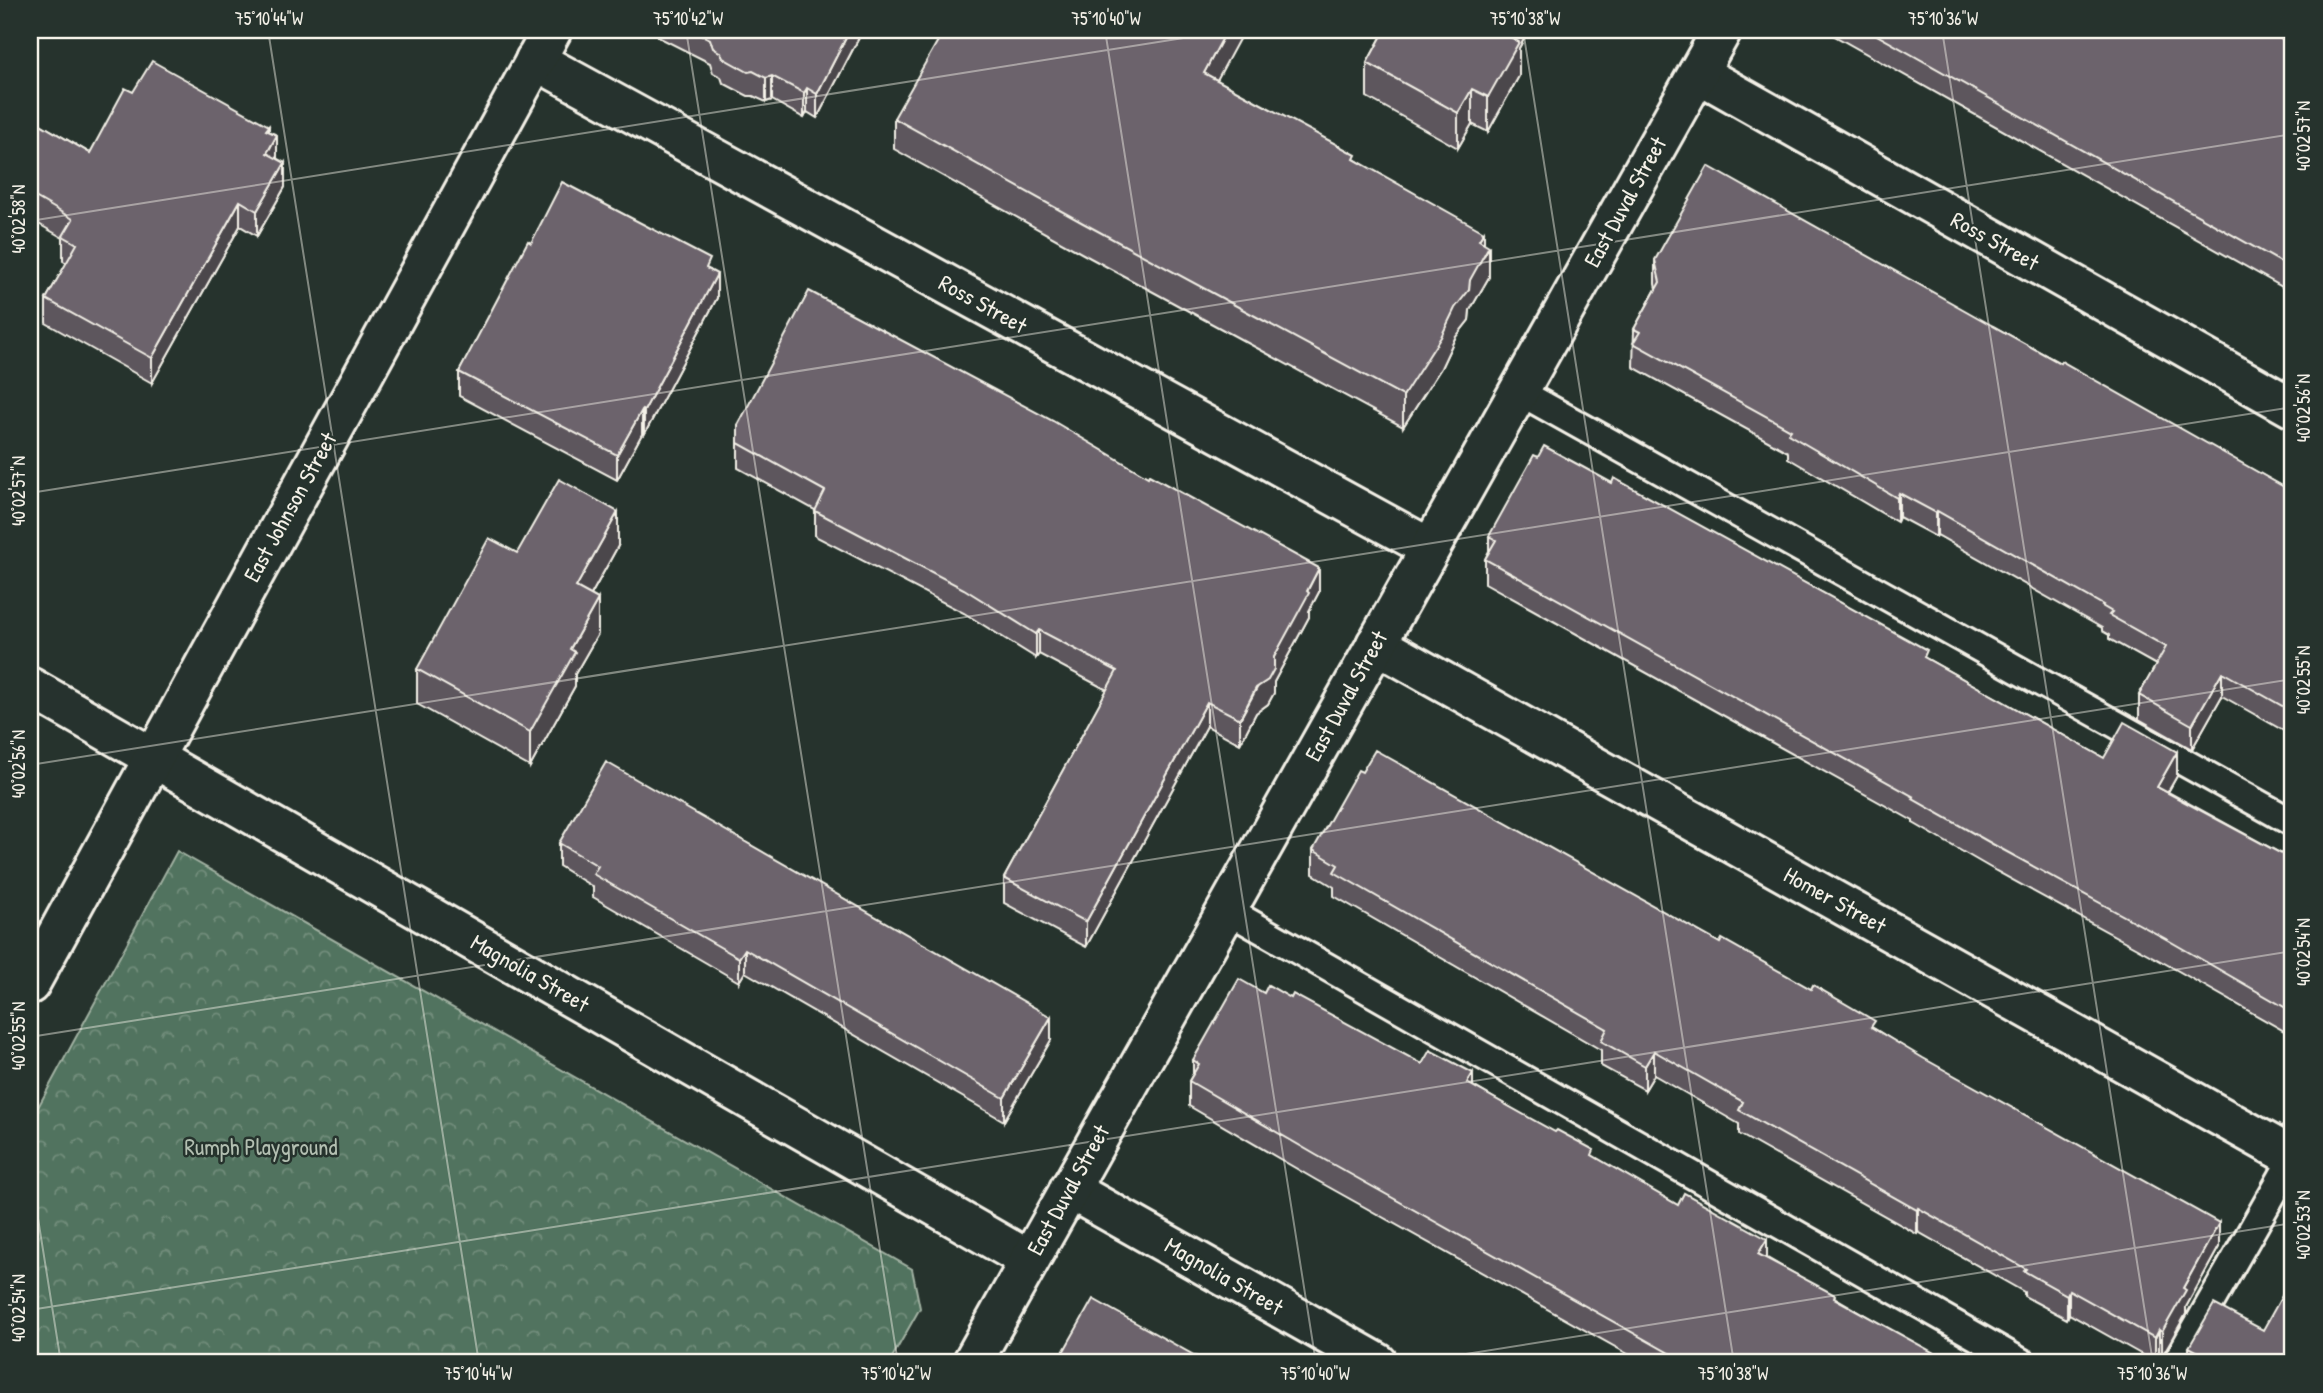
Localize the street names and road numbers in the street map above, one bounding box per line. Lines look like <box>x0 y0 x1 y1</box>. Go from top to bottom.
street label: East Duval Street <box>1576 130 1674 272</box>
street label: Ross Street <box>1946 204 2046 278</box>
street label: Ross Street <box>934 267 1034 341</box>
street label: East Johnson Street <box>236 426 344 587</box>
street label: East Duval Street <box>1297 624 1395 766</box>
street label: Homer Street <box>1779 859 1893 941</box>
street label: Magnolia Street <box>465 926 596 1019</box>
street label: East Duval Street <box>1019 1118 1117 1260</box>
street label: Magnolia Street <box>1159 1229 1290 1322</box>

